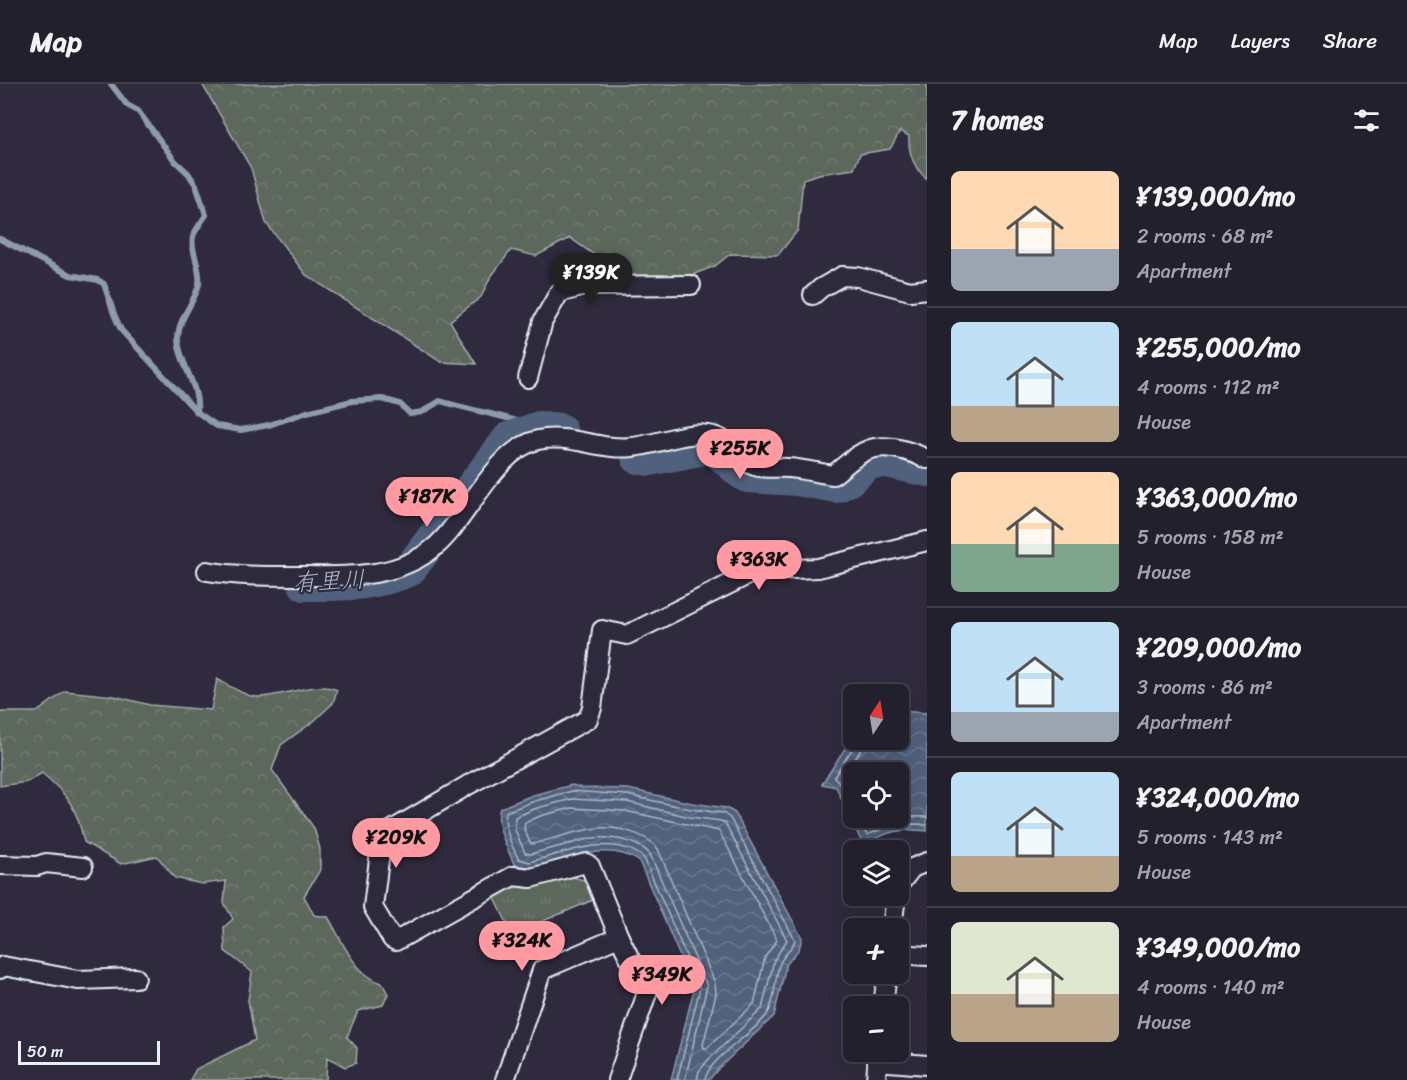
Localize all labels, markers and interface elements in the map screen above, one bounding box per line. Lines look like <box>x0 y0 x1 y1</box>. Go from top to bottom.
text: Map <box>30 17 82 66</box>
text: Map <box>1159 22 1198 60</box>
text: Layers <box>1231 22 1290 60</box>
text: Share <box>1323 22 1377 60</box>
text: 7 homes <box>951 97 1043 143</box>
icon: filters <box>1350 104 1383 137</box>
text: ¥139,000/mo <box>1137 173 1295 219</box>
icon: home <box>999 195 1071 267</box>
text: 2 rooms · 68 m² <box>1137 219 1273 254</box>
pin: ¥139K <box>549 253 633 304</box>
text: Apartment <box>1137 254 1231 289</box>
text: ¥139K <box>563 255 619 290</box>
text: ¥255,000/mo <box>1137 324 1301 370</box>
icon: home <box>999 346 1071 418</box>
text: 4 rooms · 112 m² <box>1137 370 1280 405</box>
text: House <box>1137 405 1191 440</box>
pin: ¥255K <box>698 429 782 480</box>
text: ¥255K <box>710 431 770 466</box>
text: ¥363,000/mo <box>1137 474 1297 520</box>
pin: ¥187K <box>385 477 469 528</box>
text: ¥187K <box>399 479 455 514</box>
icon: home <box>999 496 1071 568</box>
text: 5 rooms · 158 m² <box>1137 520 1284 555</box>
pin: ¥363K <box>717 540 801 591</box>
text: ¥363K <box>731 542 787 577</box>
text: House <box>1137 555 1191 590</box>
water label: 有里川 <box>292 558 366 604</box>
text: ¥209,000/mo <box>1137 624 1301 670</box>
icon: home <box>999 646 1071 718</box>
text: 3 rooms · 86 m² <box>1137 670 1273 705</box>
north arrow <box>843 684 909 750</box>
map controls <box>843 684 909 1062</box>
text: Apartment <box>1137 705 1231 740</box>
button: locate <box>843 762 909 828</box>
text: ¥324,000/mo <box>1137 774 1299 820</box>
icon: home <box>999 796 1071 868</box>
pin: ¥209K <box>354 818 438 869</box>
text: ¥209K <box>366 820 426 855</box>
text: 5 rooms · 143 m² <box>1137 820 1283 855</box>
button: layers <box>843 840 909 906</box>
text: House <box>1137 855 1191 890</box>
button: + <box>843 918 909 984</box>
pin: ¥324K <box>480 921 564 972</box>
text: ¥324K <box>493 923 551 958</box>
text: ¥349,000/mo <box>1137 924 1300 970</box>
icon: home <box>999 946 1071 1018</box>
pin: ¥349K <box>620 955 704 1006</box>
text: ¥349K <box>632 957 692 992</box>
text: 4 rooms · 140 m² <box>1137 970 1285 1005</box>
button: − <box>843 996 909 1062</box>
text: House <box>1137 1005 1191 1040</box>
text: 50 m <box>27 1037 63 1066</box>
scale bar <box>18 1038 160 1066</box>

